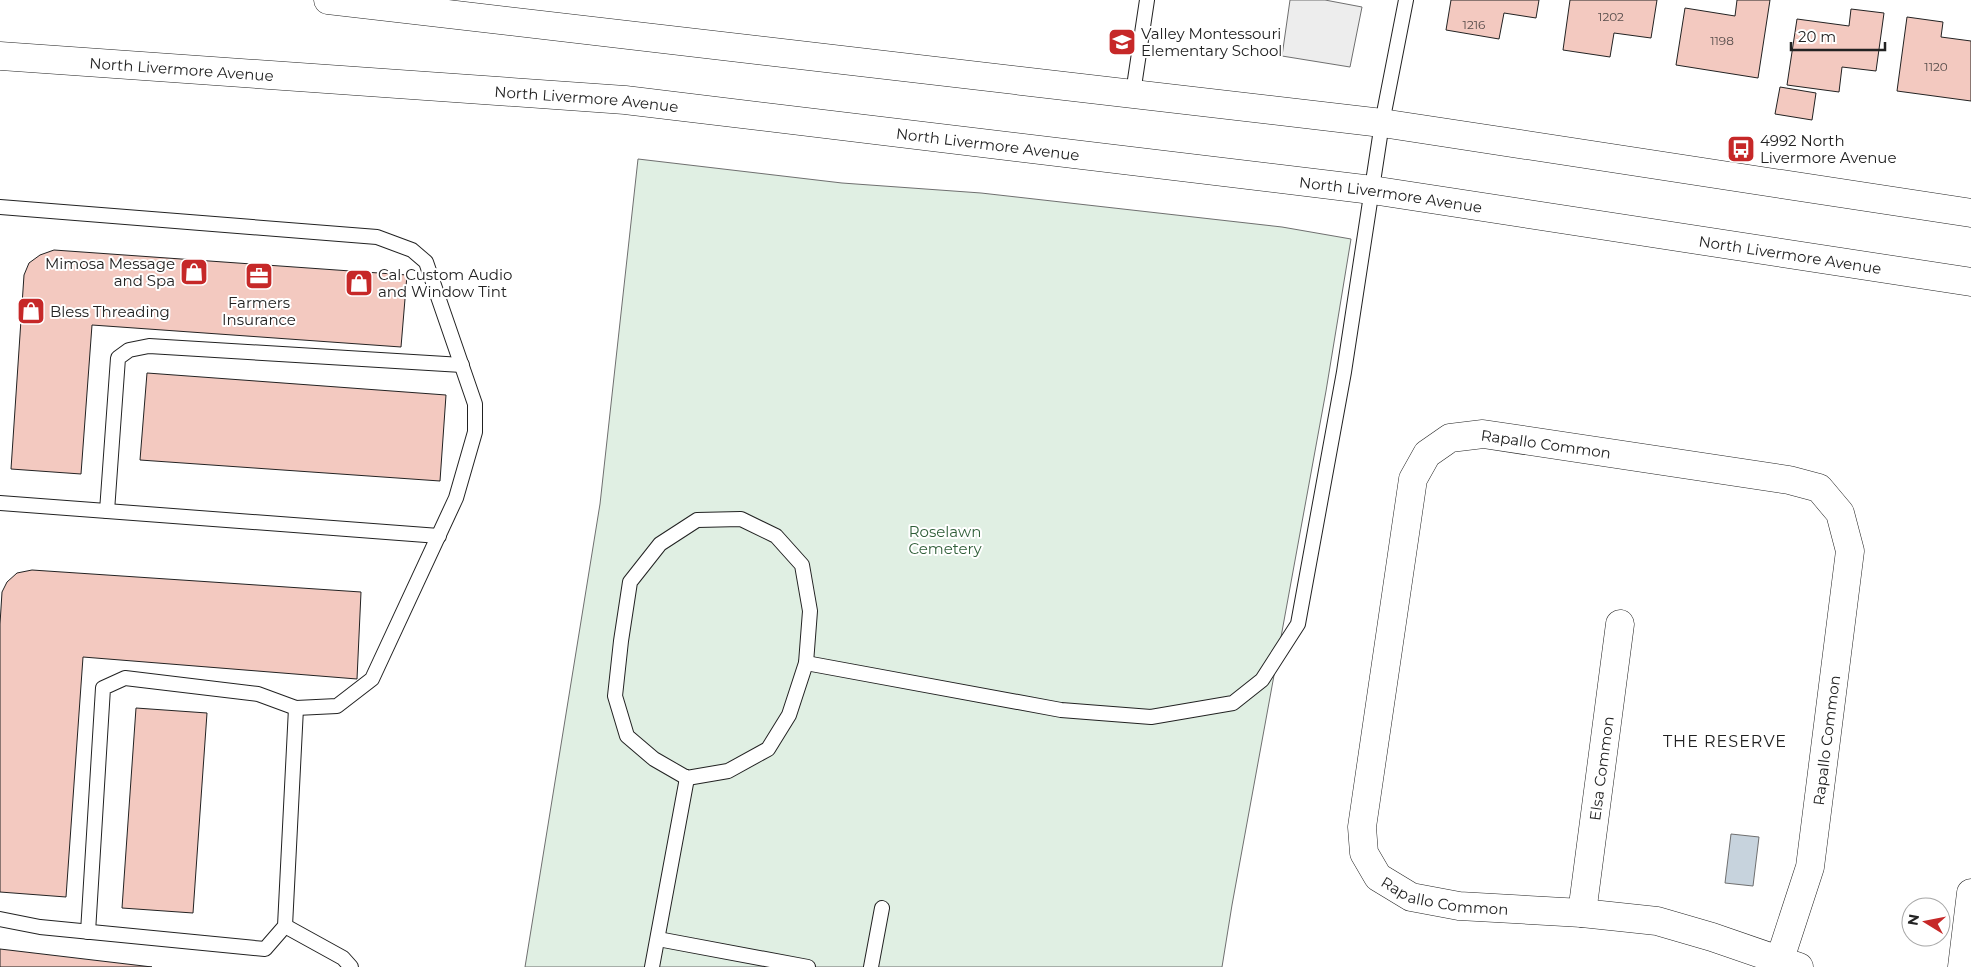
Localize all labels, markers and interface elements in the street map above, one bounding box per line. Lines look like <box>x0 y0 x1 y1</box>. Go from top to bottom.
house number: 1202 <box>1598 9 1624 24</box>
house number: 1216 <box>1463 17 1485 32</box>
scale bar <box>1791 20 1885 52</box>
place label: Valley Montessouri Elementary School <box>1141 24 1282 60</box>
school or university icon: Valley Montessouri Elementary School <box>1107 27 1137 57</box>
text: 20 m <box>1798 27 1836 46</box>
house number: 1198 <box>1710 33 1734 48</box>
street label: North Livermore Avenue <box>89 53 274 85</box>
house number: 1120 <box>1924 59 1948 74</box>
street label: North Livermore Avenue <box>494 81 680 116</box>
street label: North Livermore Avenue <box>895 123 1081 164</box>
place label: 4992 North Livermore Avenue <box>1760 131 1896 167</box>
bus stop icon: 4992 North Livermore Avenue <box>1726 134 1756 164</box>
street label: North Livermore Avenue <box>1298 172 1483 216</box>
street label: North Livermore Avenue <box>1697 231 1883 278</box>
place label: Mimosa Message and Spa <box>45 254 175 290</box>
shop icon: Mimosa Message and Spa <box>179 257 209 287</box>
office icon: Farmers Insurance <box>244 261 274 291</box>
place label: Cal Custom Audio and Window Tint <box>378 265 512 301</box>
shop icon: Cal Custom Audio and Window Tint <box>344 268 374 298</box>
place label: Farmers Insurance <box>222 293 296 329</box>
shop icon: Bless Threading <box>16 296 46 326</box>
place label: Bless Threading <box>50 302 170 321</box>
street label: Rapallo Common <box>1480 425 1612 463</box>
park label: Roselawn Cemetery <box>908 522 982 558</box>
street label: Rapallo Common <box>1808 674 1844 806</box>
street label: Elsa Common <box>1585 715 1617 822</box>
district label: THE RESERVE <box>1663 732 1787 751</box>
street label: Rapallo Common <box>1378 872 1509 918</box>
north arrow <box>1901 897 1951 947</box>
text: N <box>1903 913 1923 927</box>

